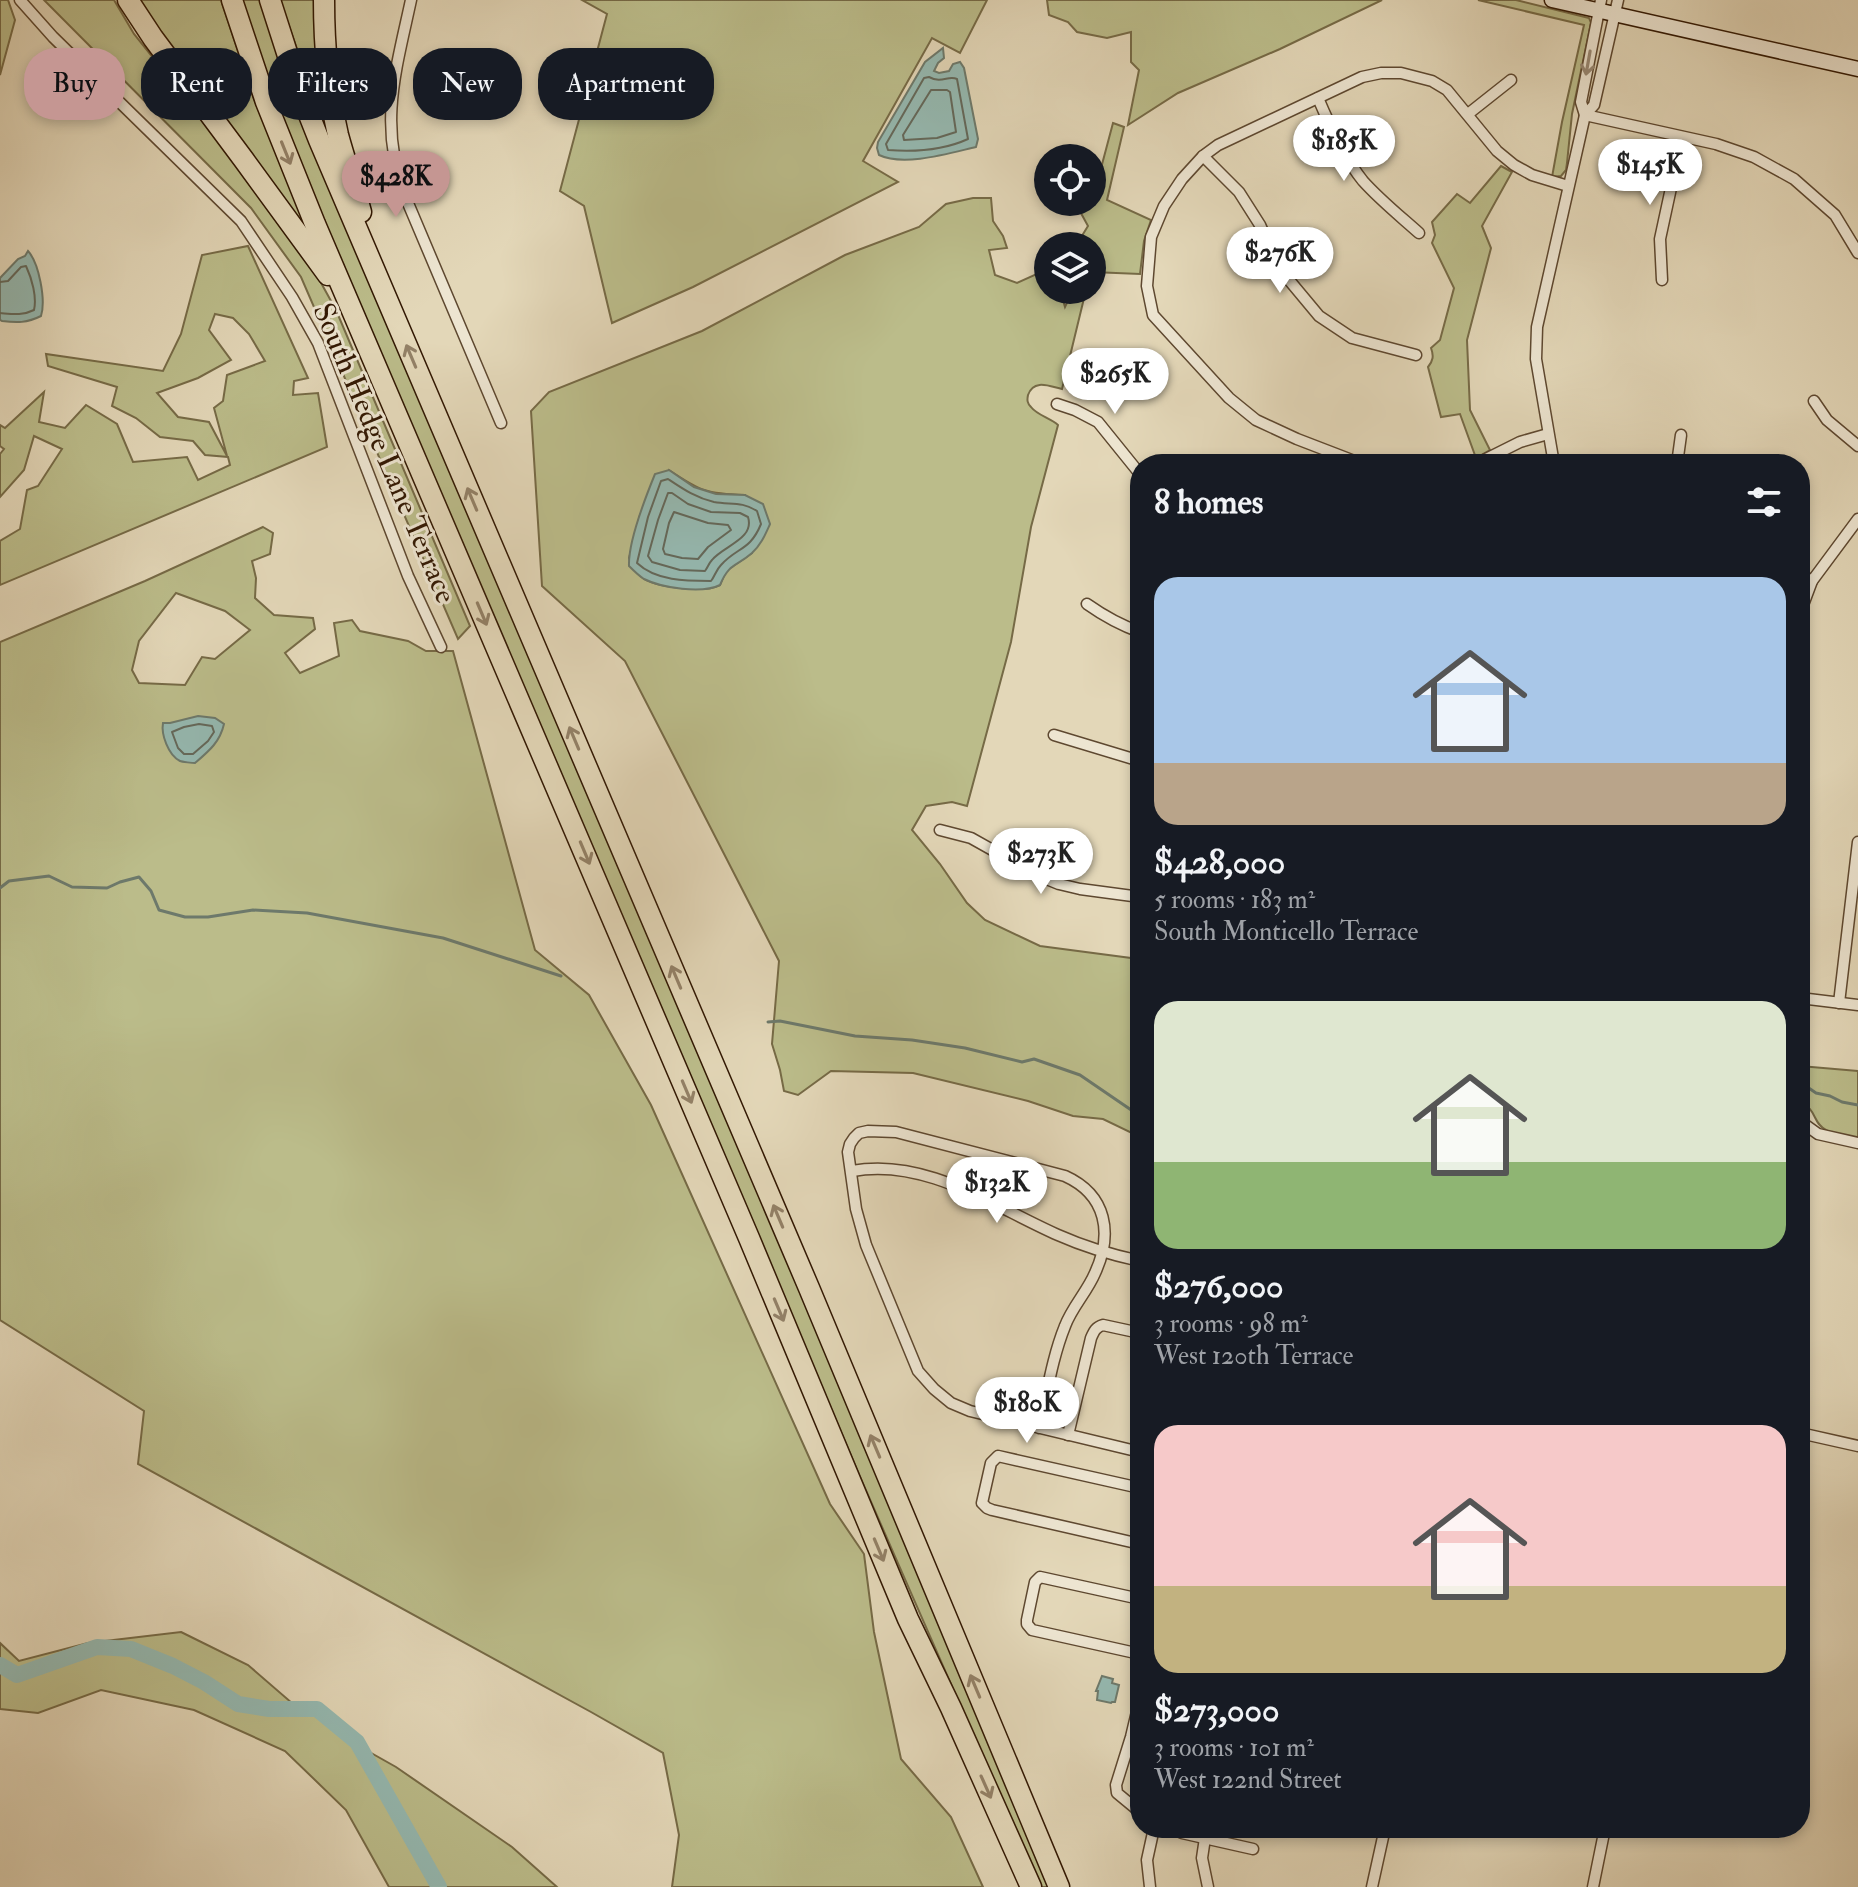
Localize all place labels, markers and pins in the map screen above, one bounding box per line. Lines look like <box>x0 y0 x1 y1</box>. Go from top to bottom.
pin: $185K <box>1288 115 1400 183</box>
pin: $145K <box>1594 139 1706 207</box>
pin: $428K <box>340 151 452 219</box>
pin: $276K <box>1224 227 1336 295</box>
pin: $265K <box>1059 348 1171 416</box>
pin: $273K <box>985 828 1097 896</box>
pin: $132K <box>941 1157 1053 1225</box>
pin: $180K <box>971 1377 1083 1445</box>

